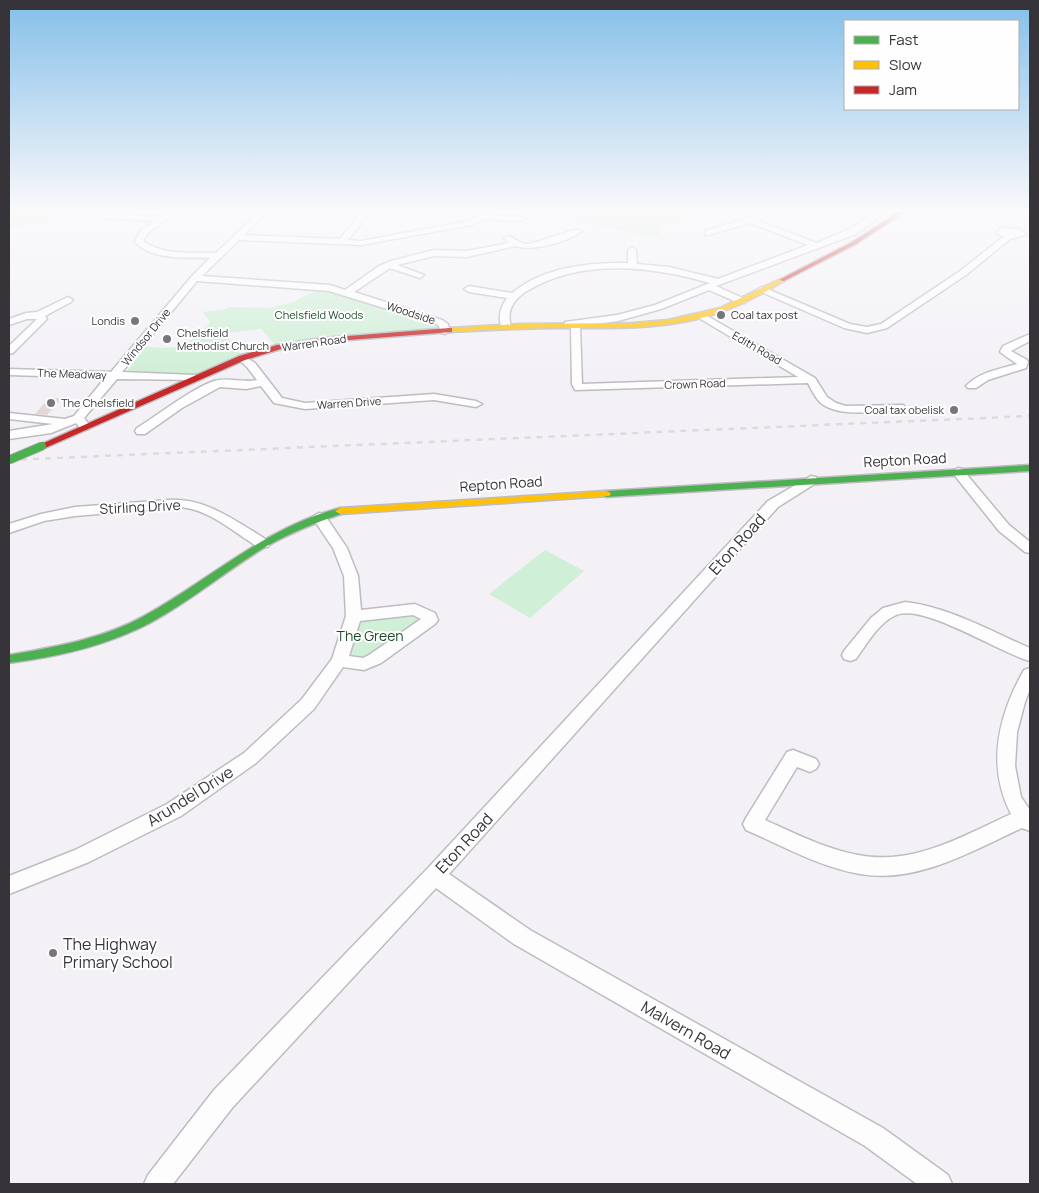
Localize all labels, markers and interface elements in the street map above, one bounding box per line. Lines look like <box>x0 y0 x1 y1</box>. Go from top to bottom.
legend <box>844 20 1019 110</box>
text: Fast <box>889 29 918 50</box>
text: Slow <box>889 54 922 75</box>
text: Jam <box>889 79 917 100</box>
street label: Woodside <box>385 298 438 328</box>
street label: Windsor Drive <box>118 304 174 369</box>
park label: Chelsfield Woods <box>275 307 363 322</box>
place label: Coal tax post <box>731 307 798 322</box>
marker: Coal tax post <box>715 309 727 321</box>
place label: Londis <box>92 313 125 328</box>
marker: Londis <box>129 315 141 327</box>
place label: Chelsfield Methodist Church <box>177 325 269 353</box>
street label: Edith Road <box>730 327 785 368</box>
street label: Warren Road <box>281 331 347 354</box>
marker: Chelsfield Methodist Church <box>161 333 173 345</box>
street label: The Meadway <box>37 365 107 382</box>
street label: Crown Road <box>664 375 726 392</box>
street label: Warren Drive <box>316 393 382 412</box>
place label: The Chelsfield <box>61 395 134 410</box>
marker: The Chelsfield <box>45 397 57 409</box>
place label: Coal tax obelisk <box>864 402 945 417</box>
marker: Coal tax obelisk <box>948 404 960 416</box>
street label: Repton Road <box>863 448 947 471</box>
street label: Repton Road <box>459 471 543 496</box>
street label: Stirling Drive <box>99 495 181 518</box>
street label: Eton Road <box>704 509 770 579</box>
park label: The Green <box>337 626 403 645</box>
street label: Arundel Drive <box>143 761 237 831</box>
street label: Eton Road <box>430 808 498 878</box>
place label: The Highway Primary School <box>63 933 173 973</box>
marker: The Highway Primary School <box>47 947 59 959</box>
street label: Malvern Road <box>637 996 735 1064</box>

